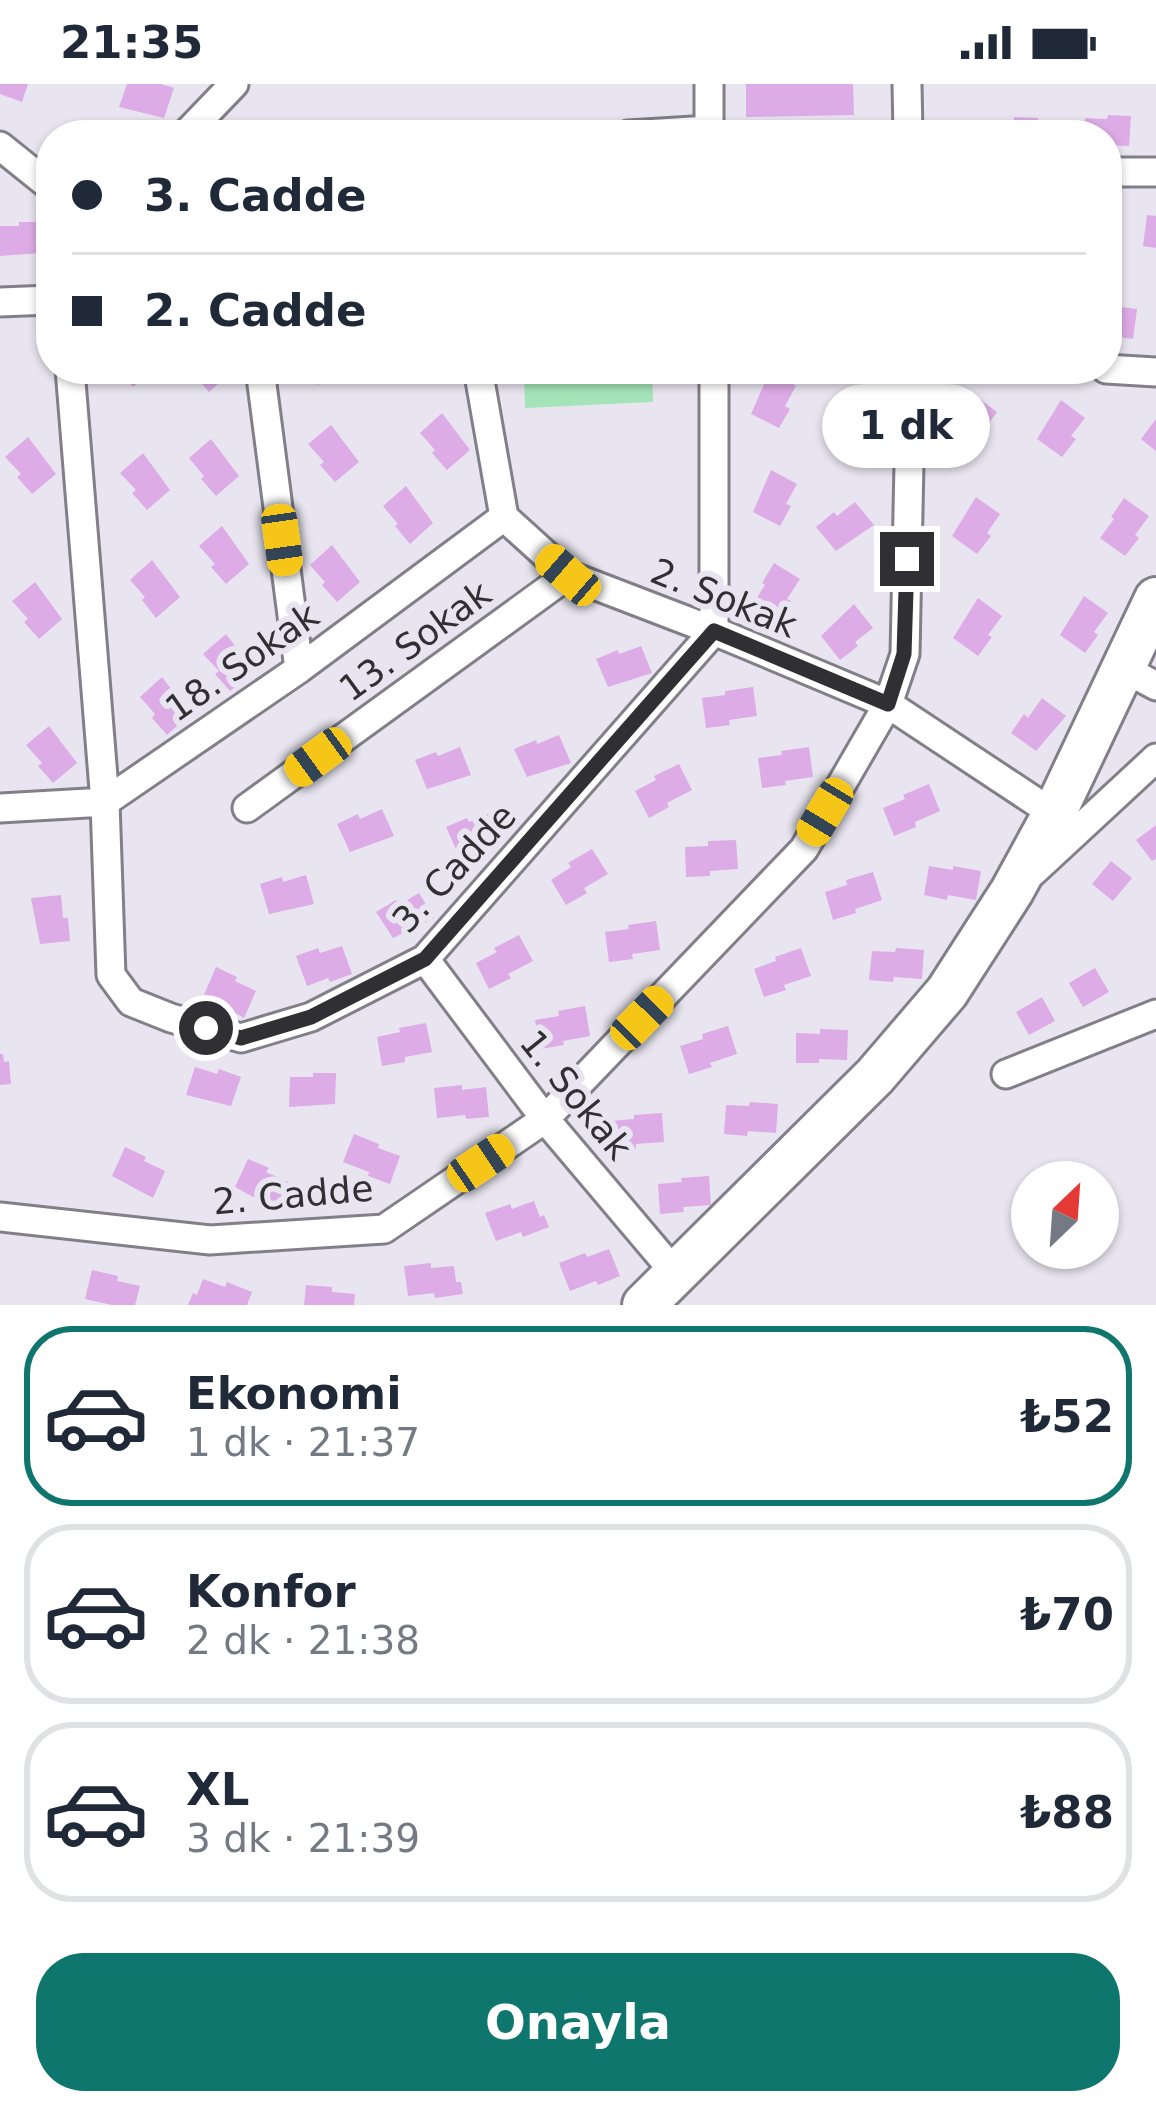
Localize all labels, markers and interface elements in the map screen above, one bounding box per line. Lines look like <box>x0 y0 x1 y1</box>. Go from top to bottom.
text: 21:35 <box>60 16 203 69</box>
text: 3. Cadde <box>144 169 366 222</box>
text: 2. Cadde <box>144 284 366 337</box>
callout: 1 dk <box>823 385 991 469</box>
text: 1 dk <box>859 403 953 448</box>
car <box>259 502 305 578</box>
route end <box>880 532 934 586</box>
car <box>529 538 607 612</box>
street label: 2. Sokak <box>645 550 803 646</box>
street label: 13. Sokak <box>331 572 499 710</box>
street label: 18. Sokak <box>158 594 326 729</box>
car <box>278 721 358 793</box>
car <box>791 772 859 852</box>
street label: 3. Cadde <box>384 795 524 941</box>
car <box>604 980 680 1056</box>
route start <box>179 1001 233 1055</box>
street label: 1. Sokak <box>512 1022 640 1168</box>
car <box>441 1128 521 1198</box>
north arrow <box>1011 1161 1119 1269</box>
map controls <box>1011 1161 1119 1269</box>
street label: 2. Cadde <box>211 1168 375 1222</box>
icon: car <box>42 1362 150 1470</box>
text: Ekonomi <box>186 1367 402 1420</box>
text: ₺52 <box>1020 1390 1114 1443</box>
text: 1 dk · 21:37 <box>186 1420 420 1465</box>
icon: car <box>42 1560 150 1668</box>
text: Konfor <box>186 1565 356 1618</box>
text: ₺70 <box>1020 1588 1114 1641</box>
text: 2 dk · 21:38 <box>186 1618 420 1663</box>
icon: car <box>42 1758 150 1866</box>
text: XL <box>186 1763 249 1816</box>
text: ₺88 <box>1020 1786 1114 1839</box>
text: 3 dk · 21:39 <box>186 1816 420 1861</box>
button: Onayla <box>36 1953 1120 2091</box>

